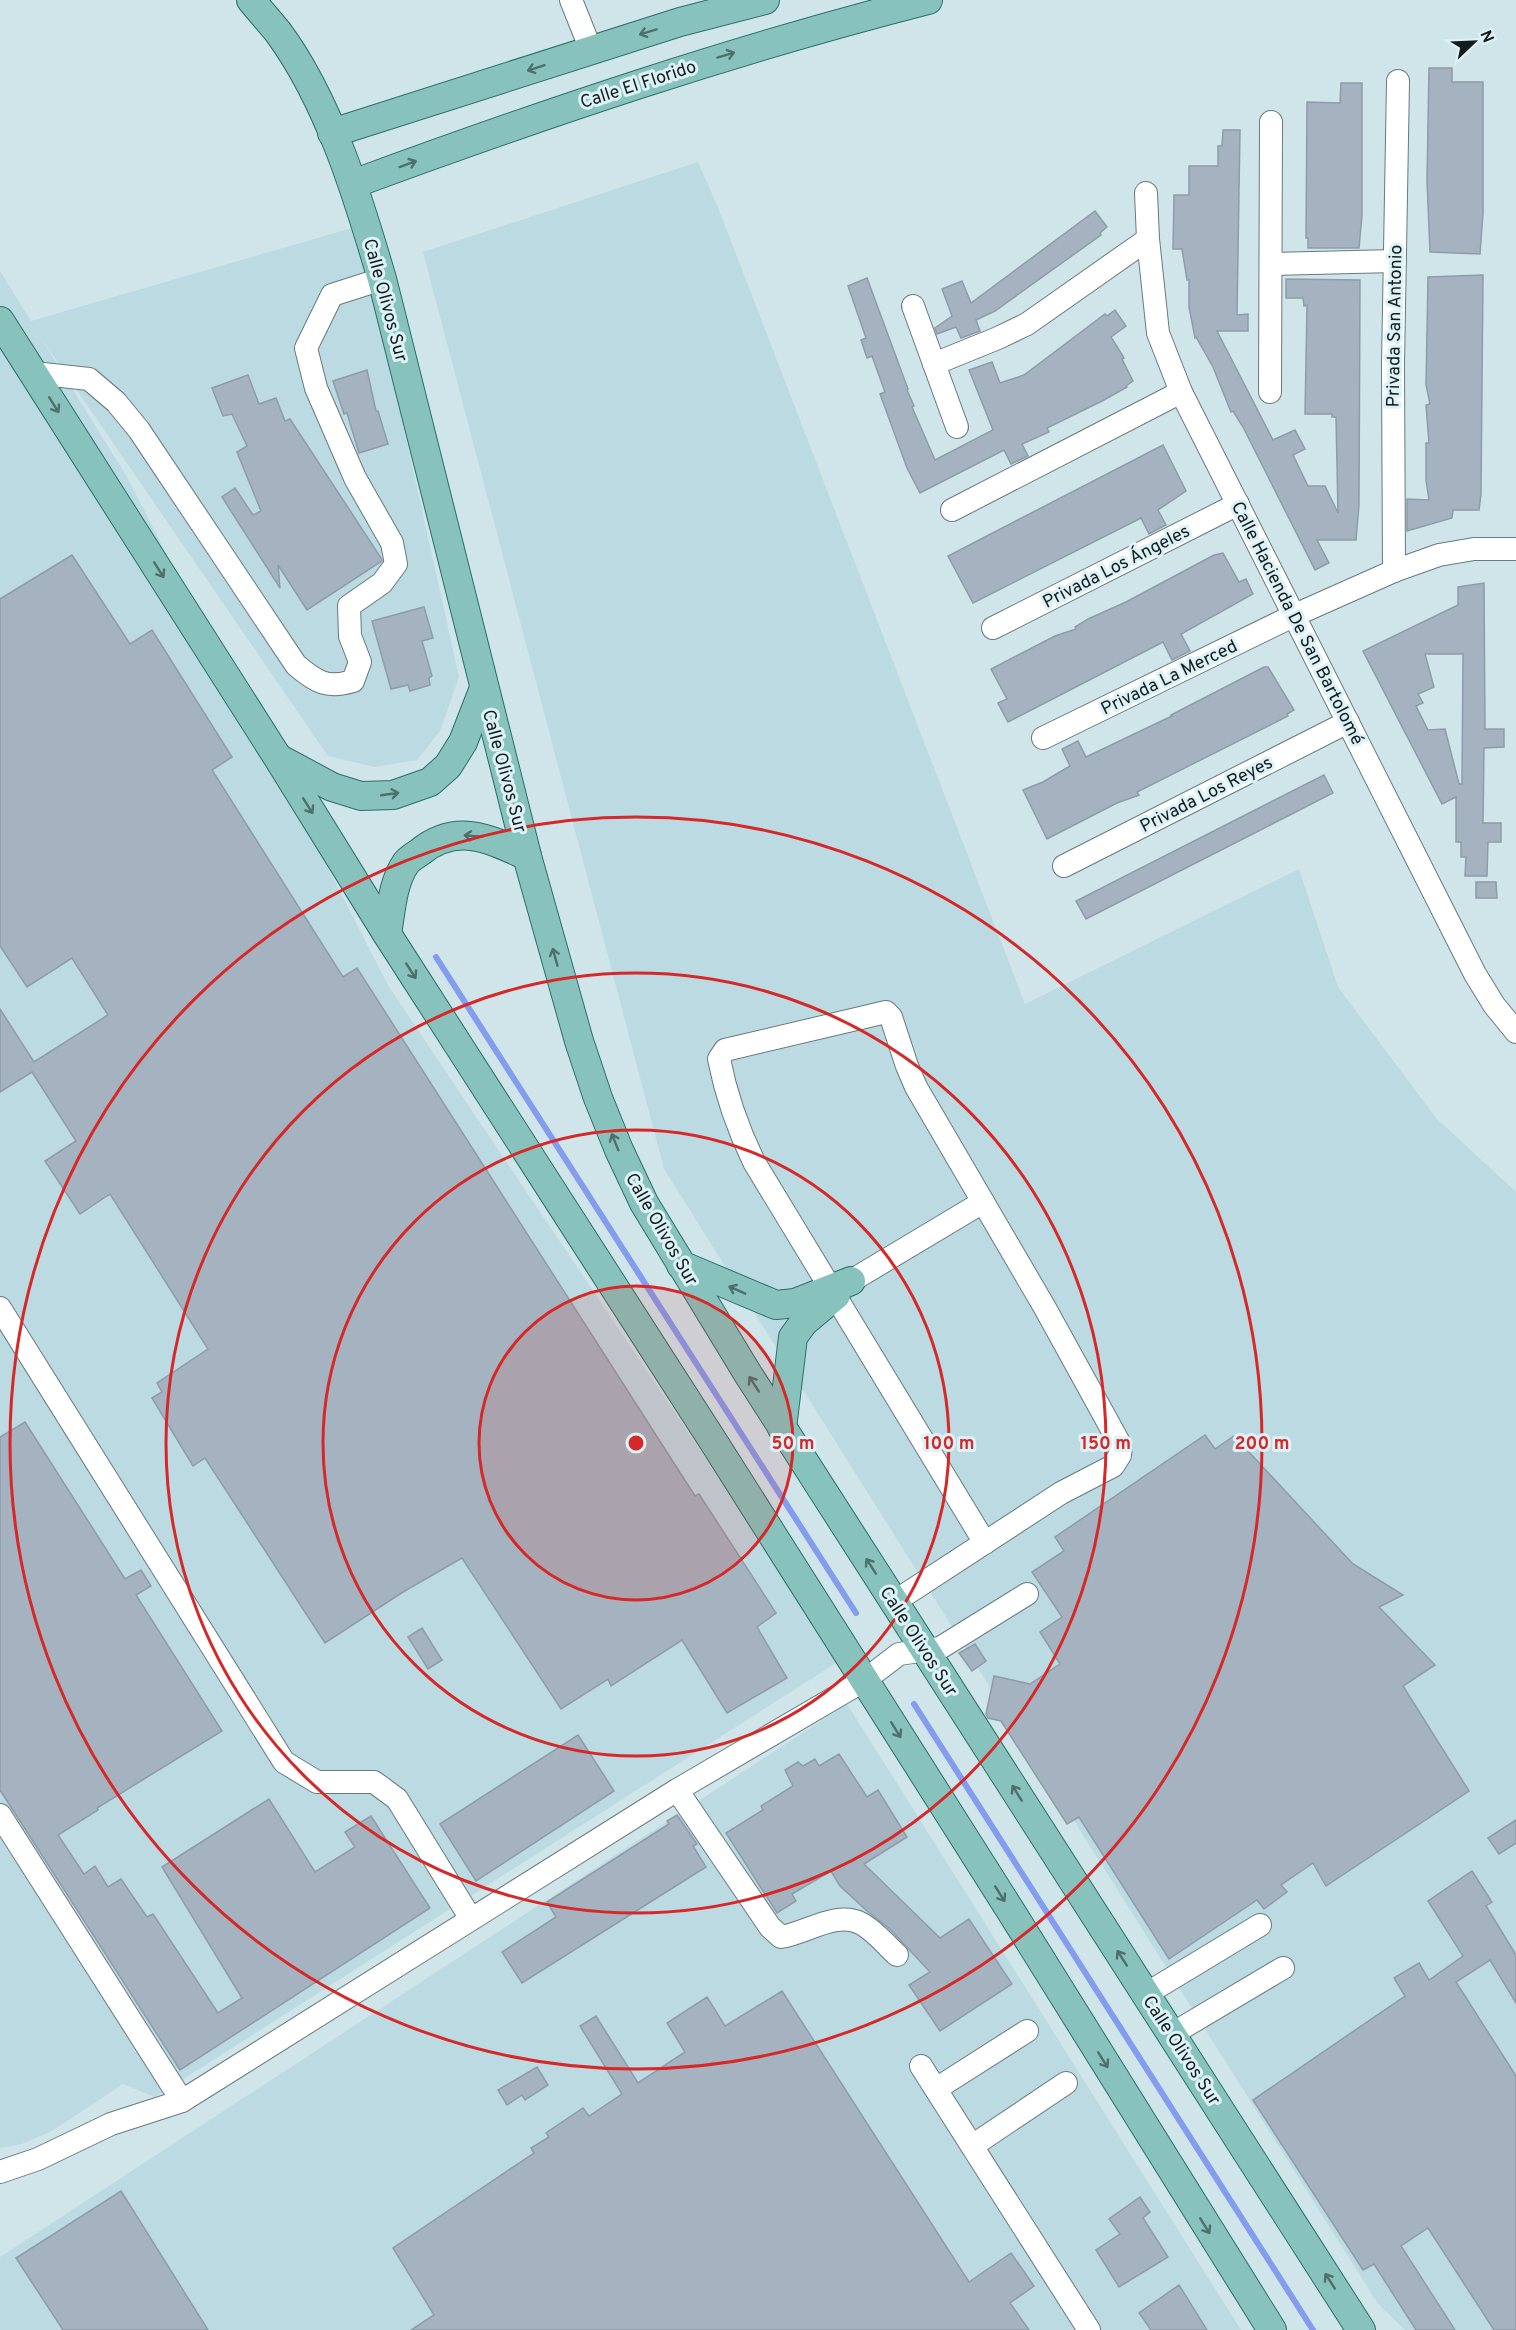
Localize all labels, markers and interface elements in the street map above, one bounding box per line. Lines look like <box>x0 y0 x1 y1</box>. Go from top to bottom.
north arrow <box>1444 12 1504 72</box>
one-way arrow <box>639 27 658 38</box>
text: N <box>1475 28 1497 46</box>
one-way arrow <box>716 49 735 60</box>
street label: Calle El Florido <box>578 56 699 115</box>
one-way arrow <box>527 63 546 74</box>
one-way arrow <box>398 157 417 168</box>
street label: Calle Olivos Sur <box>357 236 412 365</box>
street label: Privada San Antonio <box>1383 244 1408 408</box>
one-way arrow <box>49 396 61 413</box>
street label: Calle Hacienda De San Bartolomé <box>1225 498 1368 749</box>
street label: Privada Los Ángeles <box>1038 519 1194 614</box>
one-way arrow <box>153 561 165 578</box>
street label: Privada La Merced <box>1098 635 1242 721</box>
street label: Calle Olivos Sur <box>476 707 531 836</box>
street label: Privada Los Reyes <box>1136 752 1277 839</box>
one-way arrow <box>380 788 400 799</box>
one-way arrow <box>302 797 314 814</box>
one-way arrow <box>463 830 483 841</box>
one-way arrow <box>549 948 561 967</box>
one-way arrow <box>405 962 417 979</box>
one-way arrow <box>609 1133 620 1152</box>
street label: Calle Olivos Sur <box>619 1169 702 1290</box>
one-way arrow <box>729 1284 747 1295</box>
one-way arrow <box>747 1376 759 1393</box>
centre of rings <box>626 1433 646 1453</box>
text: 50 m <box>771 1433 815 1456</box>
text: 100 m <box>923 1433 975 1456</box>
text: 150 m <box>1081 1433 1131 1456</box>
text: 200 m <box>1234 1433 1290 1456</box>
one-way arrow <box>864 1558 876 1575</box>
street label: Calle Olivos Sur <box>874 1582 962 1701</box>
one-way arrow <box>889 1721 902 1738</box>
one-way arrow <box>1010 1785 1023 1802</box>
one-way arrow <box>995 1885 1007 1902</box>
one-way arrow <box>1116 1950 1128 1966</box>
street label: Calle Olivos Sur <box>1137 1991 1225 2110</box>
one-way arrow <box>1097 2051 1109 2068</box>
one-way arrow <box>1200 2217 1212 2234</box>
one-way arrow <box>1323 2273 1335 2290</box>

